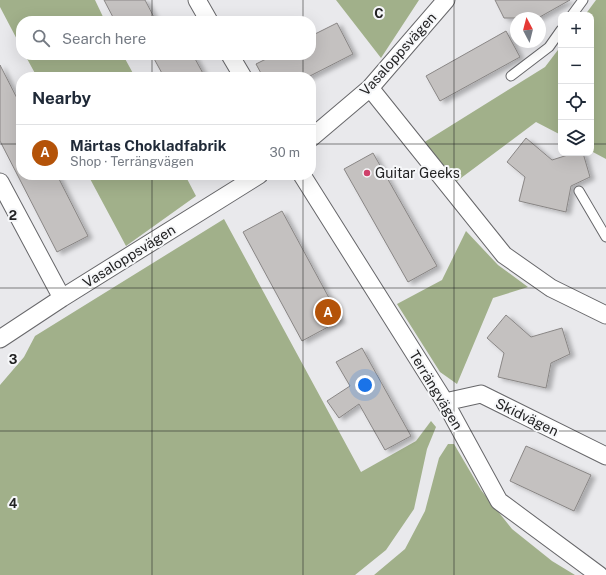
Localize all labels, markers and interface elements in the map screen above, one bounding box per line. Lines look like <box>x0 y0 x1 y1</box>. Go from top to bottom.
text: C <box>374 6 384 21</box>
street label: Vasaloppsvägen <box>357 9 439 99</box>
north arrow <box>510 12 546 48</box>
map controls <box>558 12 594 156</box>
button: + <box>558 12 594 48</box>
search box <box>16 16 316 60</box>
icon: search <box>30 27 52 49</box>
text: Search here <box>62 30 146 47</box>
button: − <box>558 48 594 84</box>
button: locate <box>558 84 594 120</box>
text: Nearby <box>32 88 91 108</box>
button: layers <box>558 120 594 156</box>
text: Märtas Chokladfabrik <box>70 137 226 154</box>
text: A <box>40 145 50 160</box>
text: 30 m <box>270 145 300 160</box>
text: Shop · Terrängvägen <box>70 154 194 169</box>
place label: Guitar Geeks <box>375 165 460 181</box>
marker: Guitar Geeks <box>362 168 372 178</box>
text: 2 <box>9 208 17 223</box>
street label: Vasaloppsvägen <box>80 221 178 291</box>
pin: A <box>315 297 341 327</box>
street label: Terrängvägen <box>406 347 466 433</box>
text: 3 <box>9 352 18 367</box>
your location <box>355 375 375 395</box>
street label: Skidvägen <box>493 395 561 439</box>
text: 4 <box>9 496 18 511</box>

